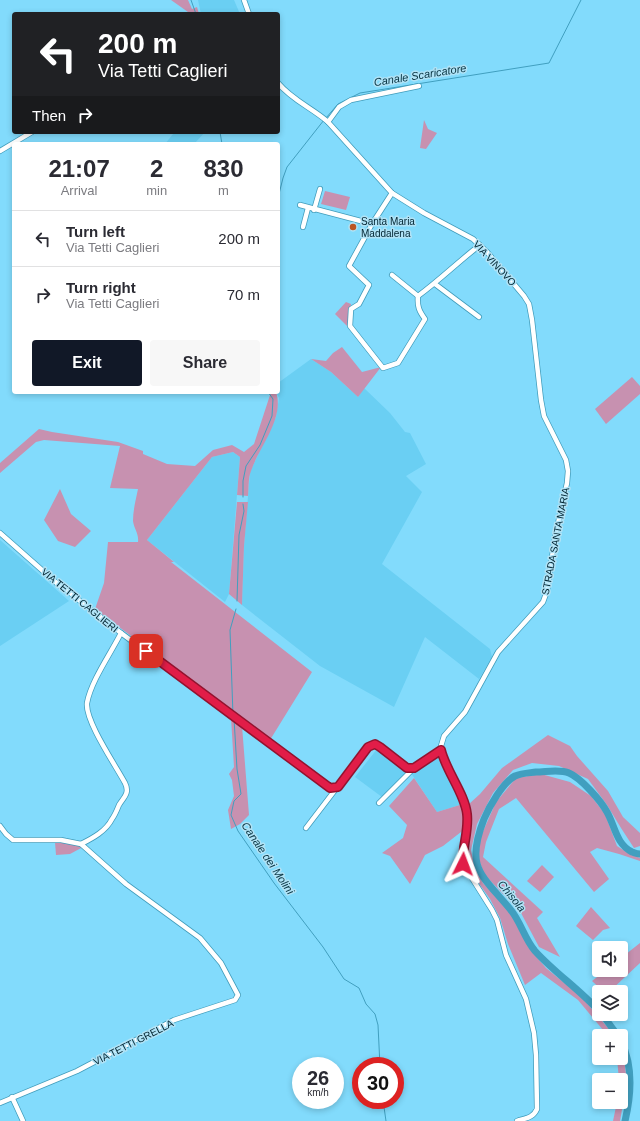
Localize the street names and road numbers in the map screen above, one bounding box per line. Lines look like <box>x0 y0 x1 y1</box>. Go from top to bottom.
street label: VIA VINOVO <box>471 239 518 288</box>
street label: STRADA SANTA MARIA <box>540 486 571 596</box>
street label: VIA TETTI CAGLIERI <box>39 566 120 635</box>
street label: VIA TETTI GRELLA <box>91 1017 175 1067</box>

